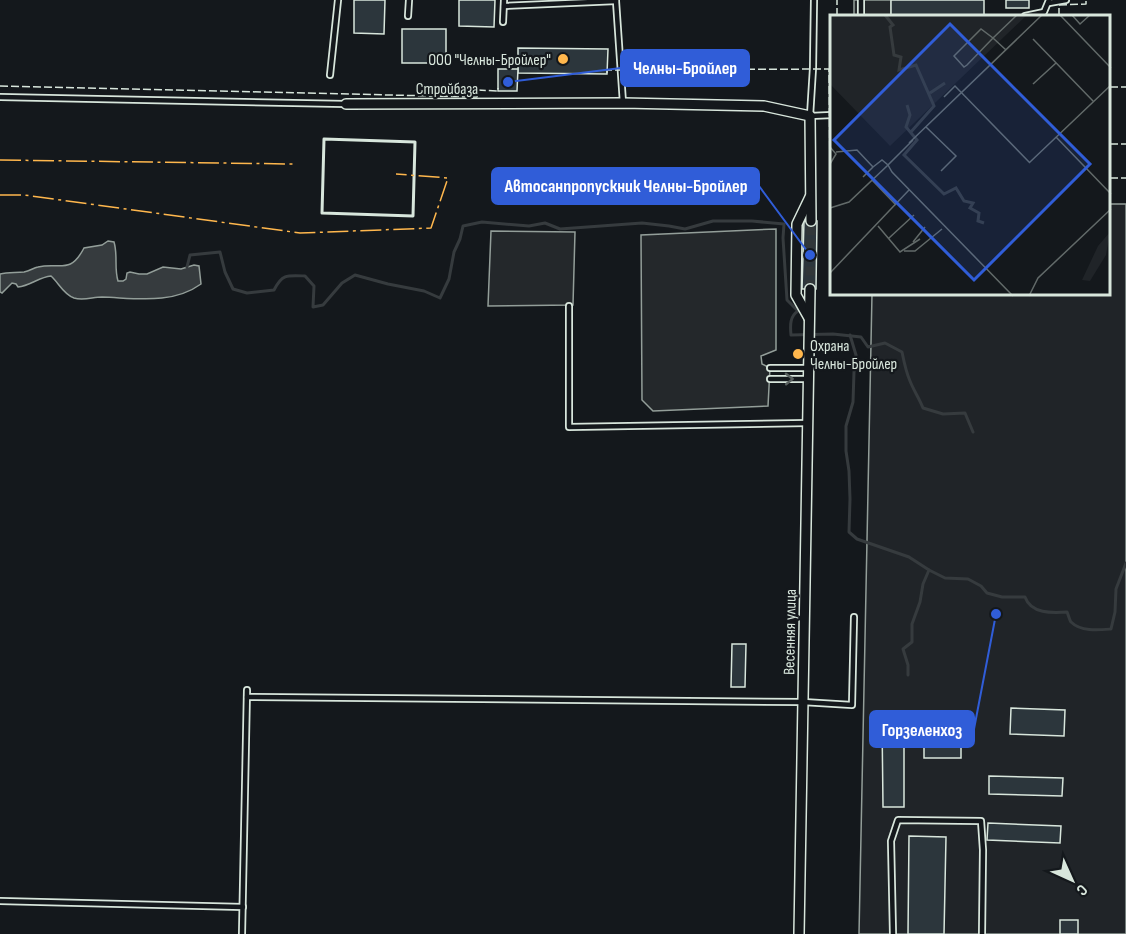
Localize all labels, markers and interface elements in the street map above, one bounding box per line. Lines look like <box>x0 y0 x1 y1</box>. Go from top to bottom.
inset map <box>830 15 1111 296</box>
callout: Челны-Бройлер <box>621 50 749 86</box>
place label: ООО "Челны-Бройлер" <box>428 51 551 70</box>
marker: ООО "Челны-Бройлер" <box>556 52 570 66</box>
text: Челны-Бройлер <box>633 58 737 79</box>
street label: Стройбаза <box>416 80 478 99</box>
callout: Автосанпропускник Челны-Бройлер <box>492 168 759 204</box>
text: Автосанпропускник Челны-Бройлер <box>503 176 748 197</box>
place label: Охрана Челны-Бройлер <box>810 337 897 374</box>
marker: Охрана Челны-Бройлер <box>791 347 805 361</box>
one-way arrow <box>785 373 794 385</box>
street label: Весенняя улица <box>780 589 801 675</box>
callout: Горзеленхоз <box>870 711 974 747</box>
text: Горзеленхоз <box>882 720 962 741</box>
north arrow <box>1042 850 1102 910</box>
text: С <box>1072 880 1091 899</box>

